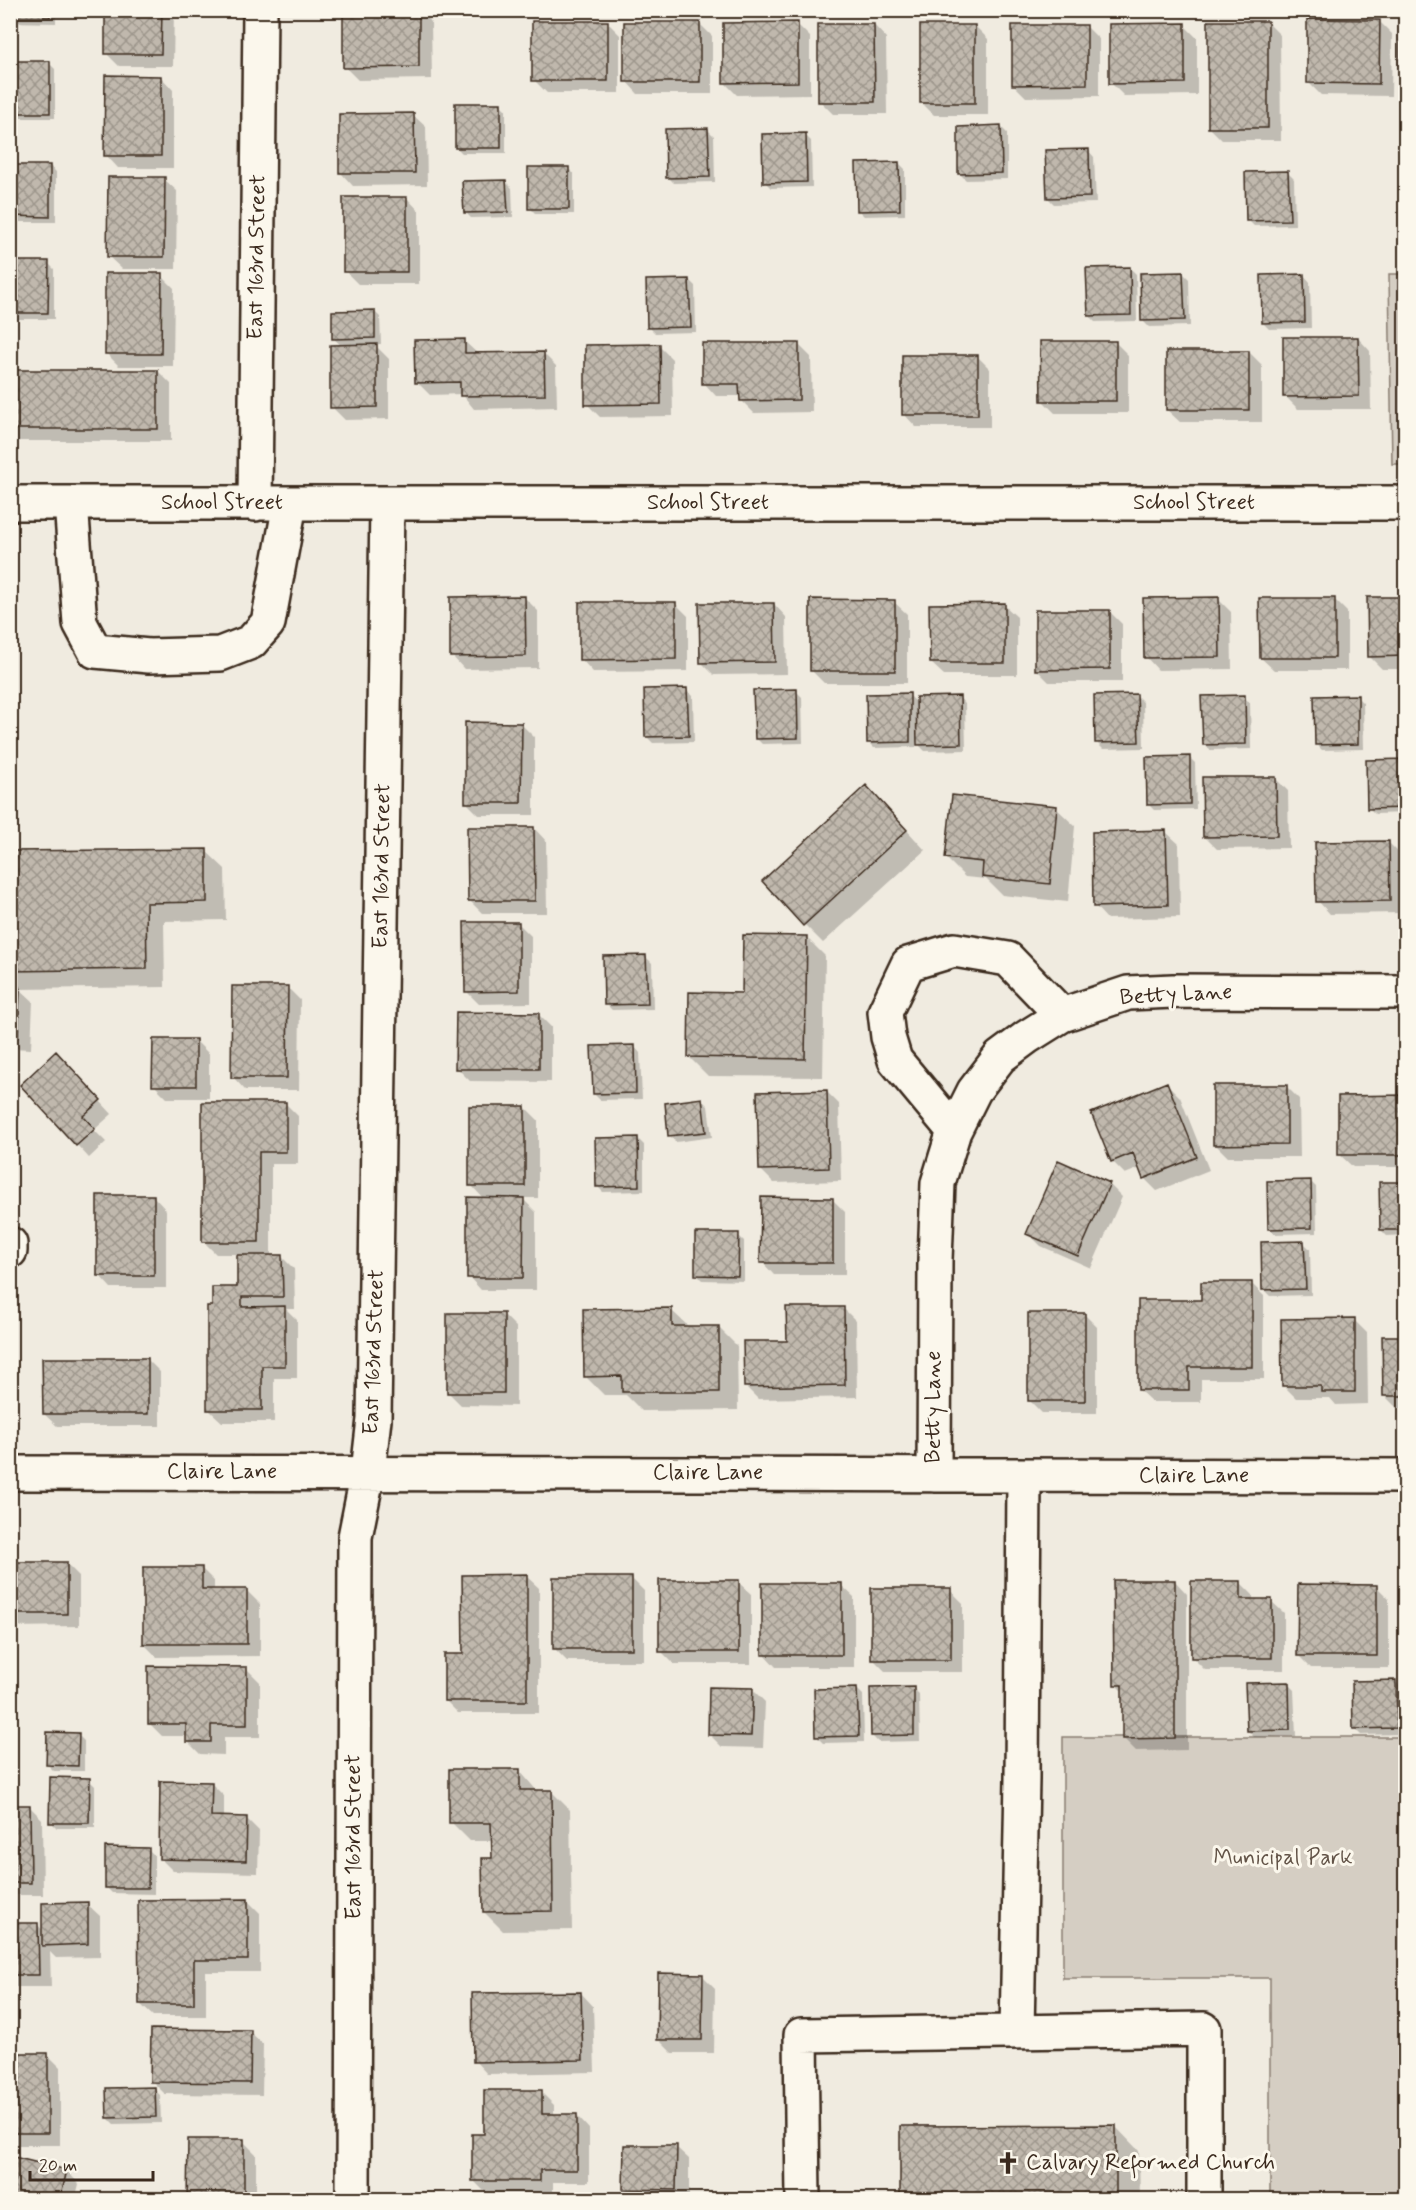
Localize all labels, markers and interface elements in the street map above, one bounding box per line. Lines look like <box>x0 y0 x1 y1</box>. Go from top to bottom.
street label: East 163rd Street <box>242 174 272 340</box>
street label: School Street <box>161 489 283 517</box>
street label: School Street <box>647 489 769 517</box>
street label: School Street <box>1133 489 1255 517</box>
street label: East 163rd Street <box>367 783 397 949</box>
street label: Betty Lane <box>1119 978 1233 1012</box>
street label: East 163rd Street <box>357 1269 391 1435</box>
street label: Betty Lane <box>920 1351 948 1463</box>
street label: Claire Lane <box>167 1458 277 1486</box>
street label: Claire Lane <box>653 1459 763 1487</box>
street label: Claire Lane <box>1139 1462 1249 1490</box>
street label: East 163rd Street <box>340 1754 368 1920</box>
park label: Municipal Park <box>1213 1844 1353 1872</box>
scale bar <box>30 2144 153 2182</box>
place label: Calvary Reformed Church <box>1026 2149 1275 2179</box>
church icon: Calvary Reformed Church <box>995 2150 1021 2176</box>
text: 20 m <box>39 2154 77 2178</box>

